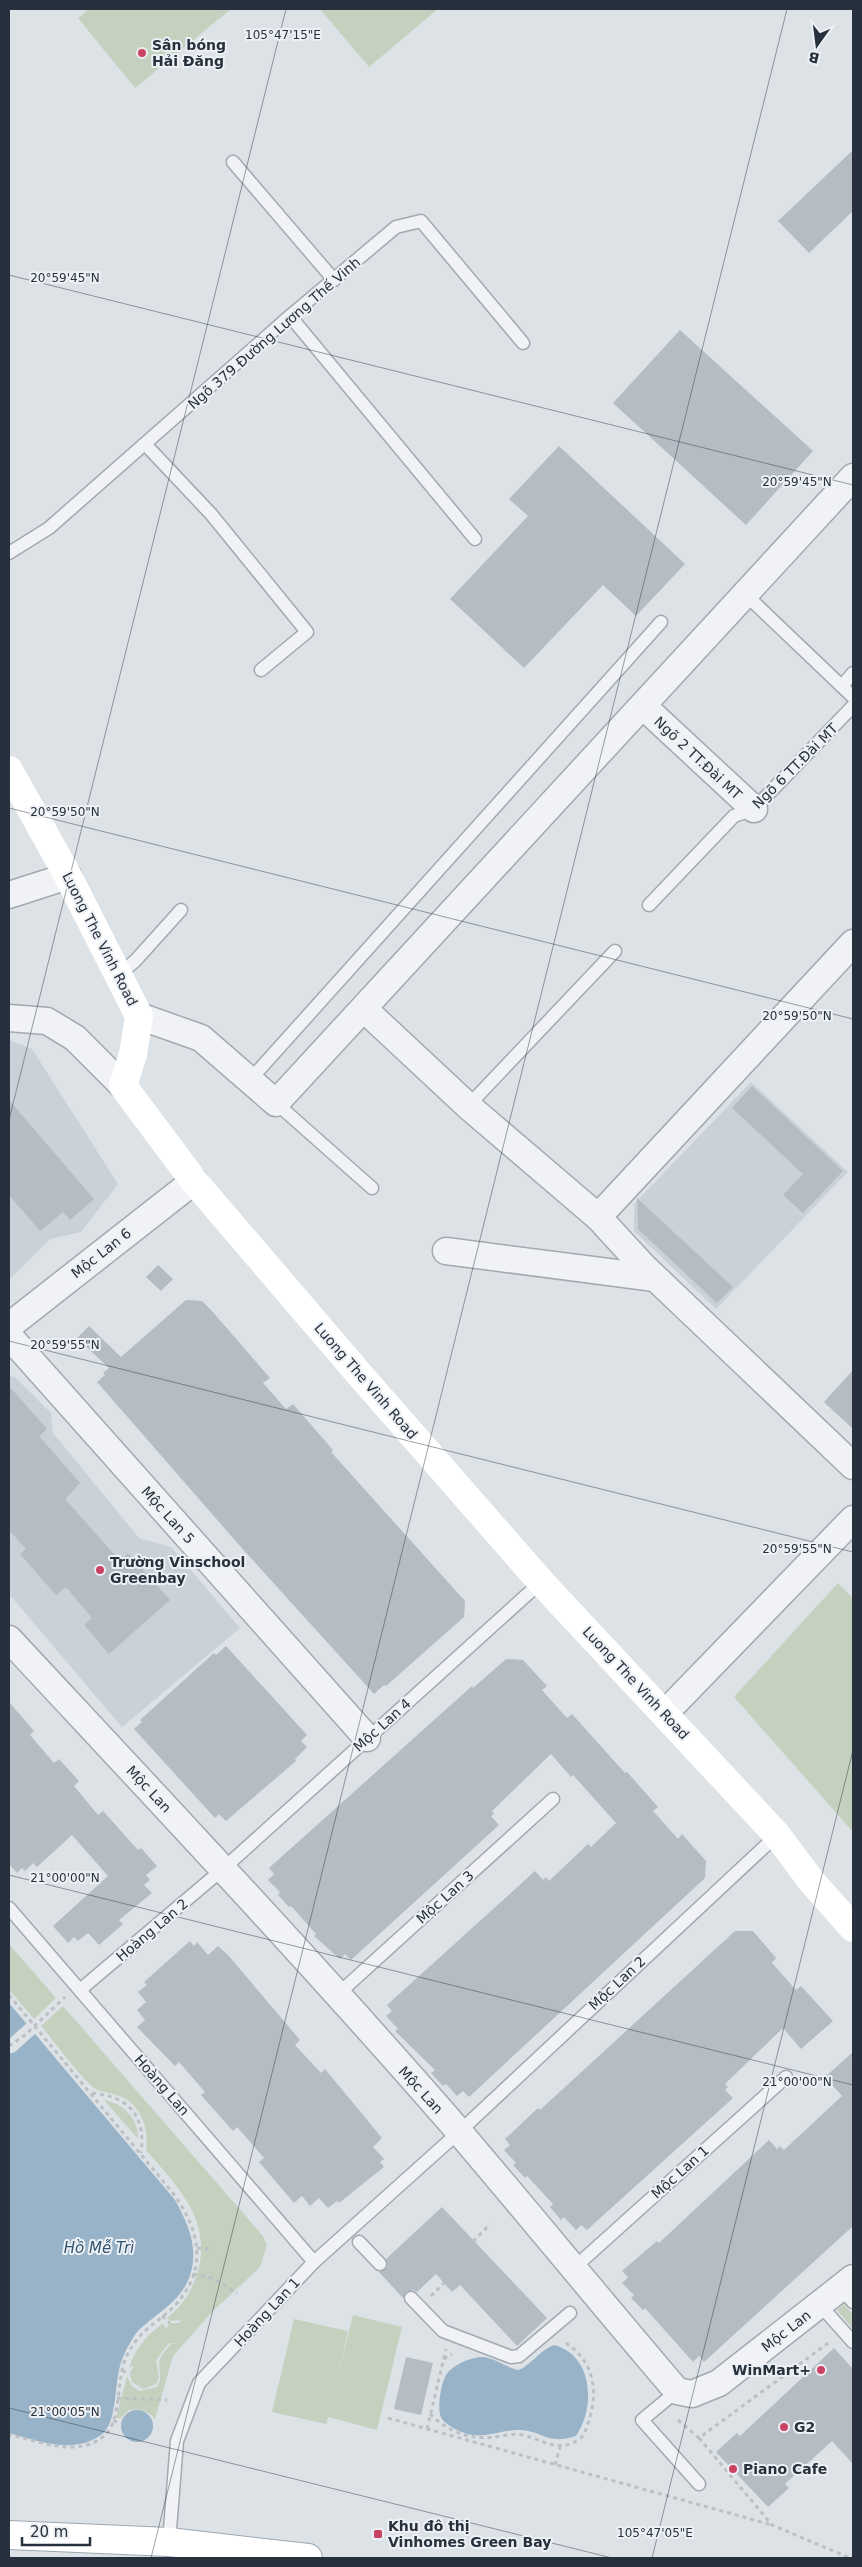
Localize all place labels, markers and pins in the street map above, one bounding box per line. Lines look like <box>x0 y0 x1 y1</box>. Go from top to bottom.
place label: Sân bóng Hải Đăng <box>152 37 226 69</box>
marker: Sân bóng Hải Đăng <box>136 47 148 59</box>
place label: Trường Vinschool Greenbay <box>110 1554 245 1586</box>
marker: Trường Vinschool Greenbay <box>94 1564 106 1576</box>
place label: WinMart+ <box>732 2362 811 2378</box>
marker: WinMart+ <box>815 2364 827 2376</box>
place label: G2 <box>794 2419 815 2435</box>
marker: G2 <box>778 2421 790 2433</box>
place label: Piano Cafe <box>743 2461 827 2477</box>
marker: Piano Cafe <box>727 2463 739 2475</box>
place label: Khu đô thị Vinhomes Green Bay <box>388 2518 551 2550</box>
marker: Khu đô thị Vinhomes Green Bay <box>372 2528 384 2540</box>

